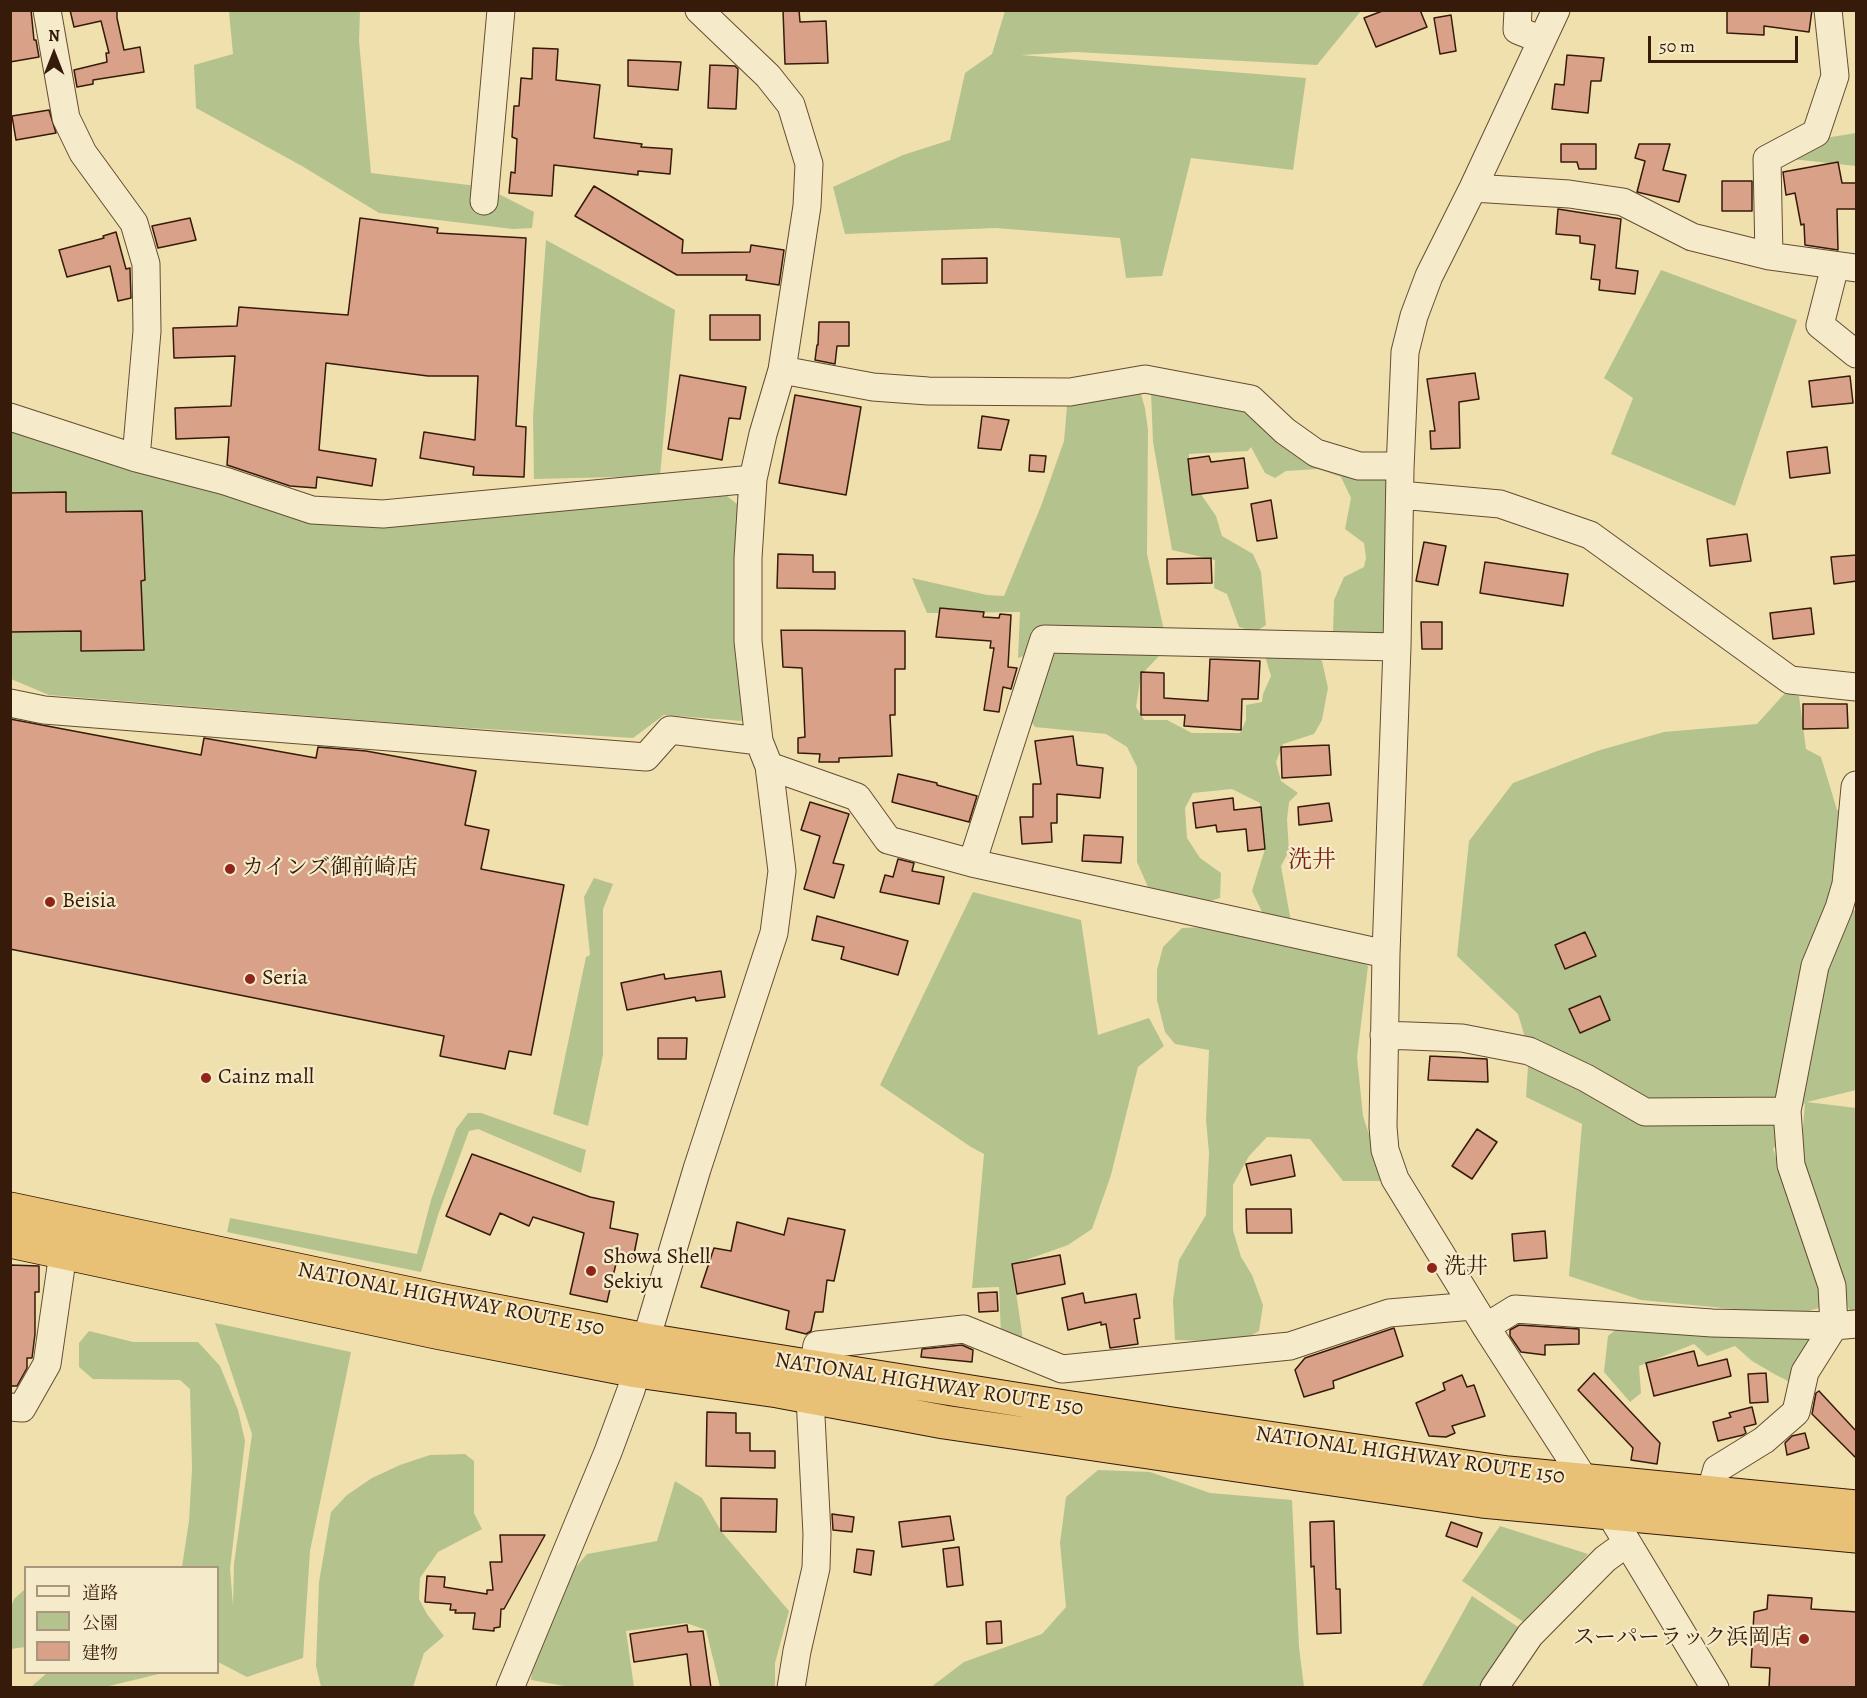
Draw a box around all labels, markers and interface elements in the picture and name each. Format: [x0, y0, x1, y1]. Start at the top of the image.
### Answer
north arrow [24, 24, 84, 84]
scale bar [1651, 24, 1801, 62]
text: N [48, 25, 60, 47]
text: 50 m [1659, 34, 1695, 58]
district label: 洗井 [1288, 847, 1336, 875]
place label: カインズ御前崎店 [242, 856, 418, 882]
marker: カインズ御前崎店 [223, 862, 237, 876]
place label: Beisia [62, 889, 116, 915]
marker: Beisia [43, 895, 57, 909]
place label: Seria [262, 966, 308, 992]
marker: Seria [243, 972, 257, 986]
place label: Cainz mall [218, 1065, 314, 1091]
marker: Cainz mall [199, 1071, 213, 1085]
place label: Showa Shell Sekiyu [603, 1245, 710, 1296]
place label: 洗井 [1444, 1255, 1488, 1281]
street label: NATIONAL HIGHWAY ROUTE 150 [295, 1257, 607, 1343]
marker: 洗井 [1425, 1261, 1439, 1275]
marker: Showa Shell Sekiyu [584, 1264, 598, 1278]
street label: NATIONAL HIGHWAY ROUTE 150 [773, 1348, 1085, 1422]
street label: NATIONAL HIGHWAY ROUTE 150 [1254, 1421, 1566, 1491]
legend [24, 1566, 219, 1674]
text: 道路 [82, 1581, 118, 1605]
text: 公園 [82, 1611, 118, 1635]
place label: スーパーラック浜岡店 [1573, 1626, 1792, 1652]
marker: スーパーラック浜岡店 [1797, 1632, 1811, 1646]
text: 建物 [82, 1641, 118, 1665]

